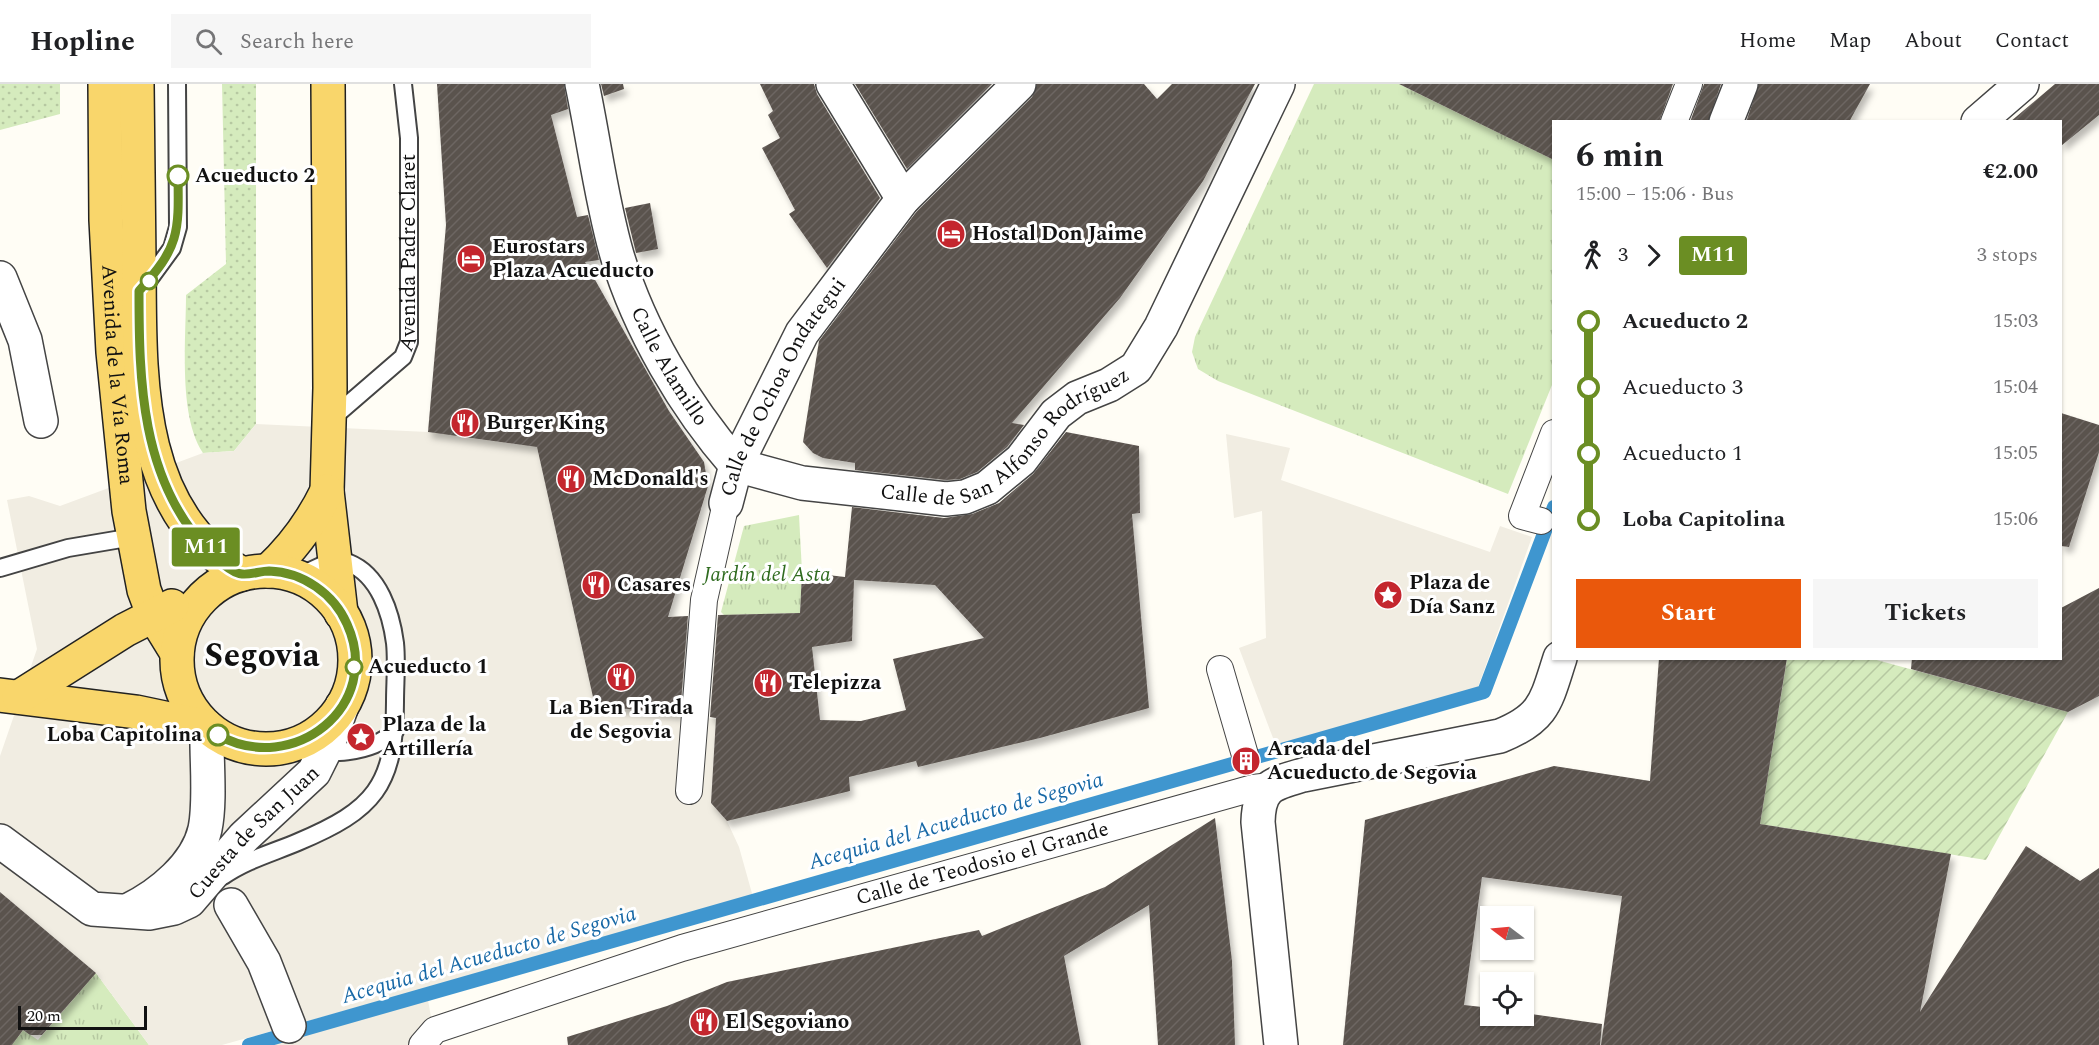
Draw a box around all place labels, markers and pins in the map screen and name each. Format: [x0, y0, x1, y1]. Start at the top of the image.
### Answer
place label: Acueducto 2 [195, 160, 315, 192]
marker: Acueducto 2 [167, 165, 189, 187]
hotel icon: Hostal Don Jaime [935, 218, 967, 250]
place label: Hostal Don Jaime [972, 218, 1144, 250]
place label: Eurostars Plaza Acueducto [492, 231, 654, 287]
hotel icon: Eurostars Plaza Acueducto [455, 243, 487, 275]
unlabelled marker [140, 272, 158, 290]
restaurant icon: Burger King [449, 407, 481, 439]
place label: Burger King [486, 407, 605, 439]
restaurant icon: McDonald's [555, 463, 587, 495]
place label: McDonald's [592, 463, 709, 495]
place label: Plaza de Día Sanz [1409, 567, 1495, 623]
restaurant icon: Casares [580, 569, 612, 601]
place label: Casares [617, 569, 691, 601]
place icon: Plaza de Día Sanz [1372, 579, 1404, 611]
place label: Acueducto 1 [368, 651, 488, 683]
marker: Acueducto 1 [345, 658, 363, 676]
restaurant icon: La Bien Tirada de Segovia [605, 661, 637, 693]
restaurant icon: Telepizza [752, 667, 784, 699]
place label: Telepizza [789, 667, 882, 699]
place label: La Bien Tirada de Segovia [549, 692, 694, 748]
place label: Plaza de la Artillería [382, 709, 486, 765]
place label: Loba Capitolina [46, 719, 202, 751]
place icon: Plaza de la Artillería [345, 721, 377, 753]
marker: Loba Capitolina [207, 724, 229, 746]
place label: Arcada del Acueducto de Segovia [1267, 733, 1477, 789]
building icon: Arcada del Acueducto de Segovia [1230, 745, 1262, 777]
restaurant icon: El Segoviano [688, 1006, 720, 1038]
place label: El Segoviano [725, 1006, 849, 1038]

